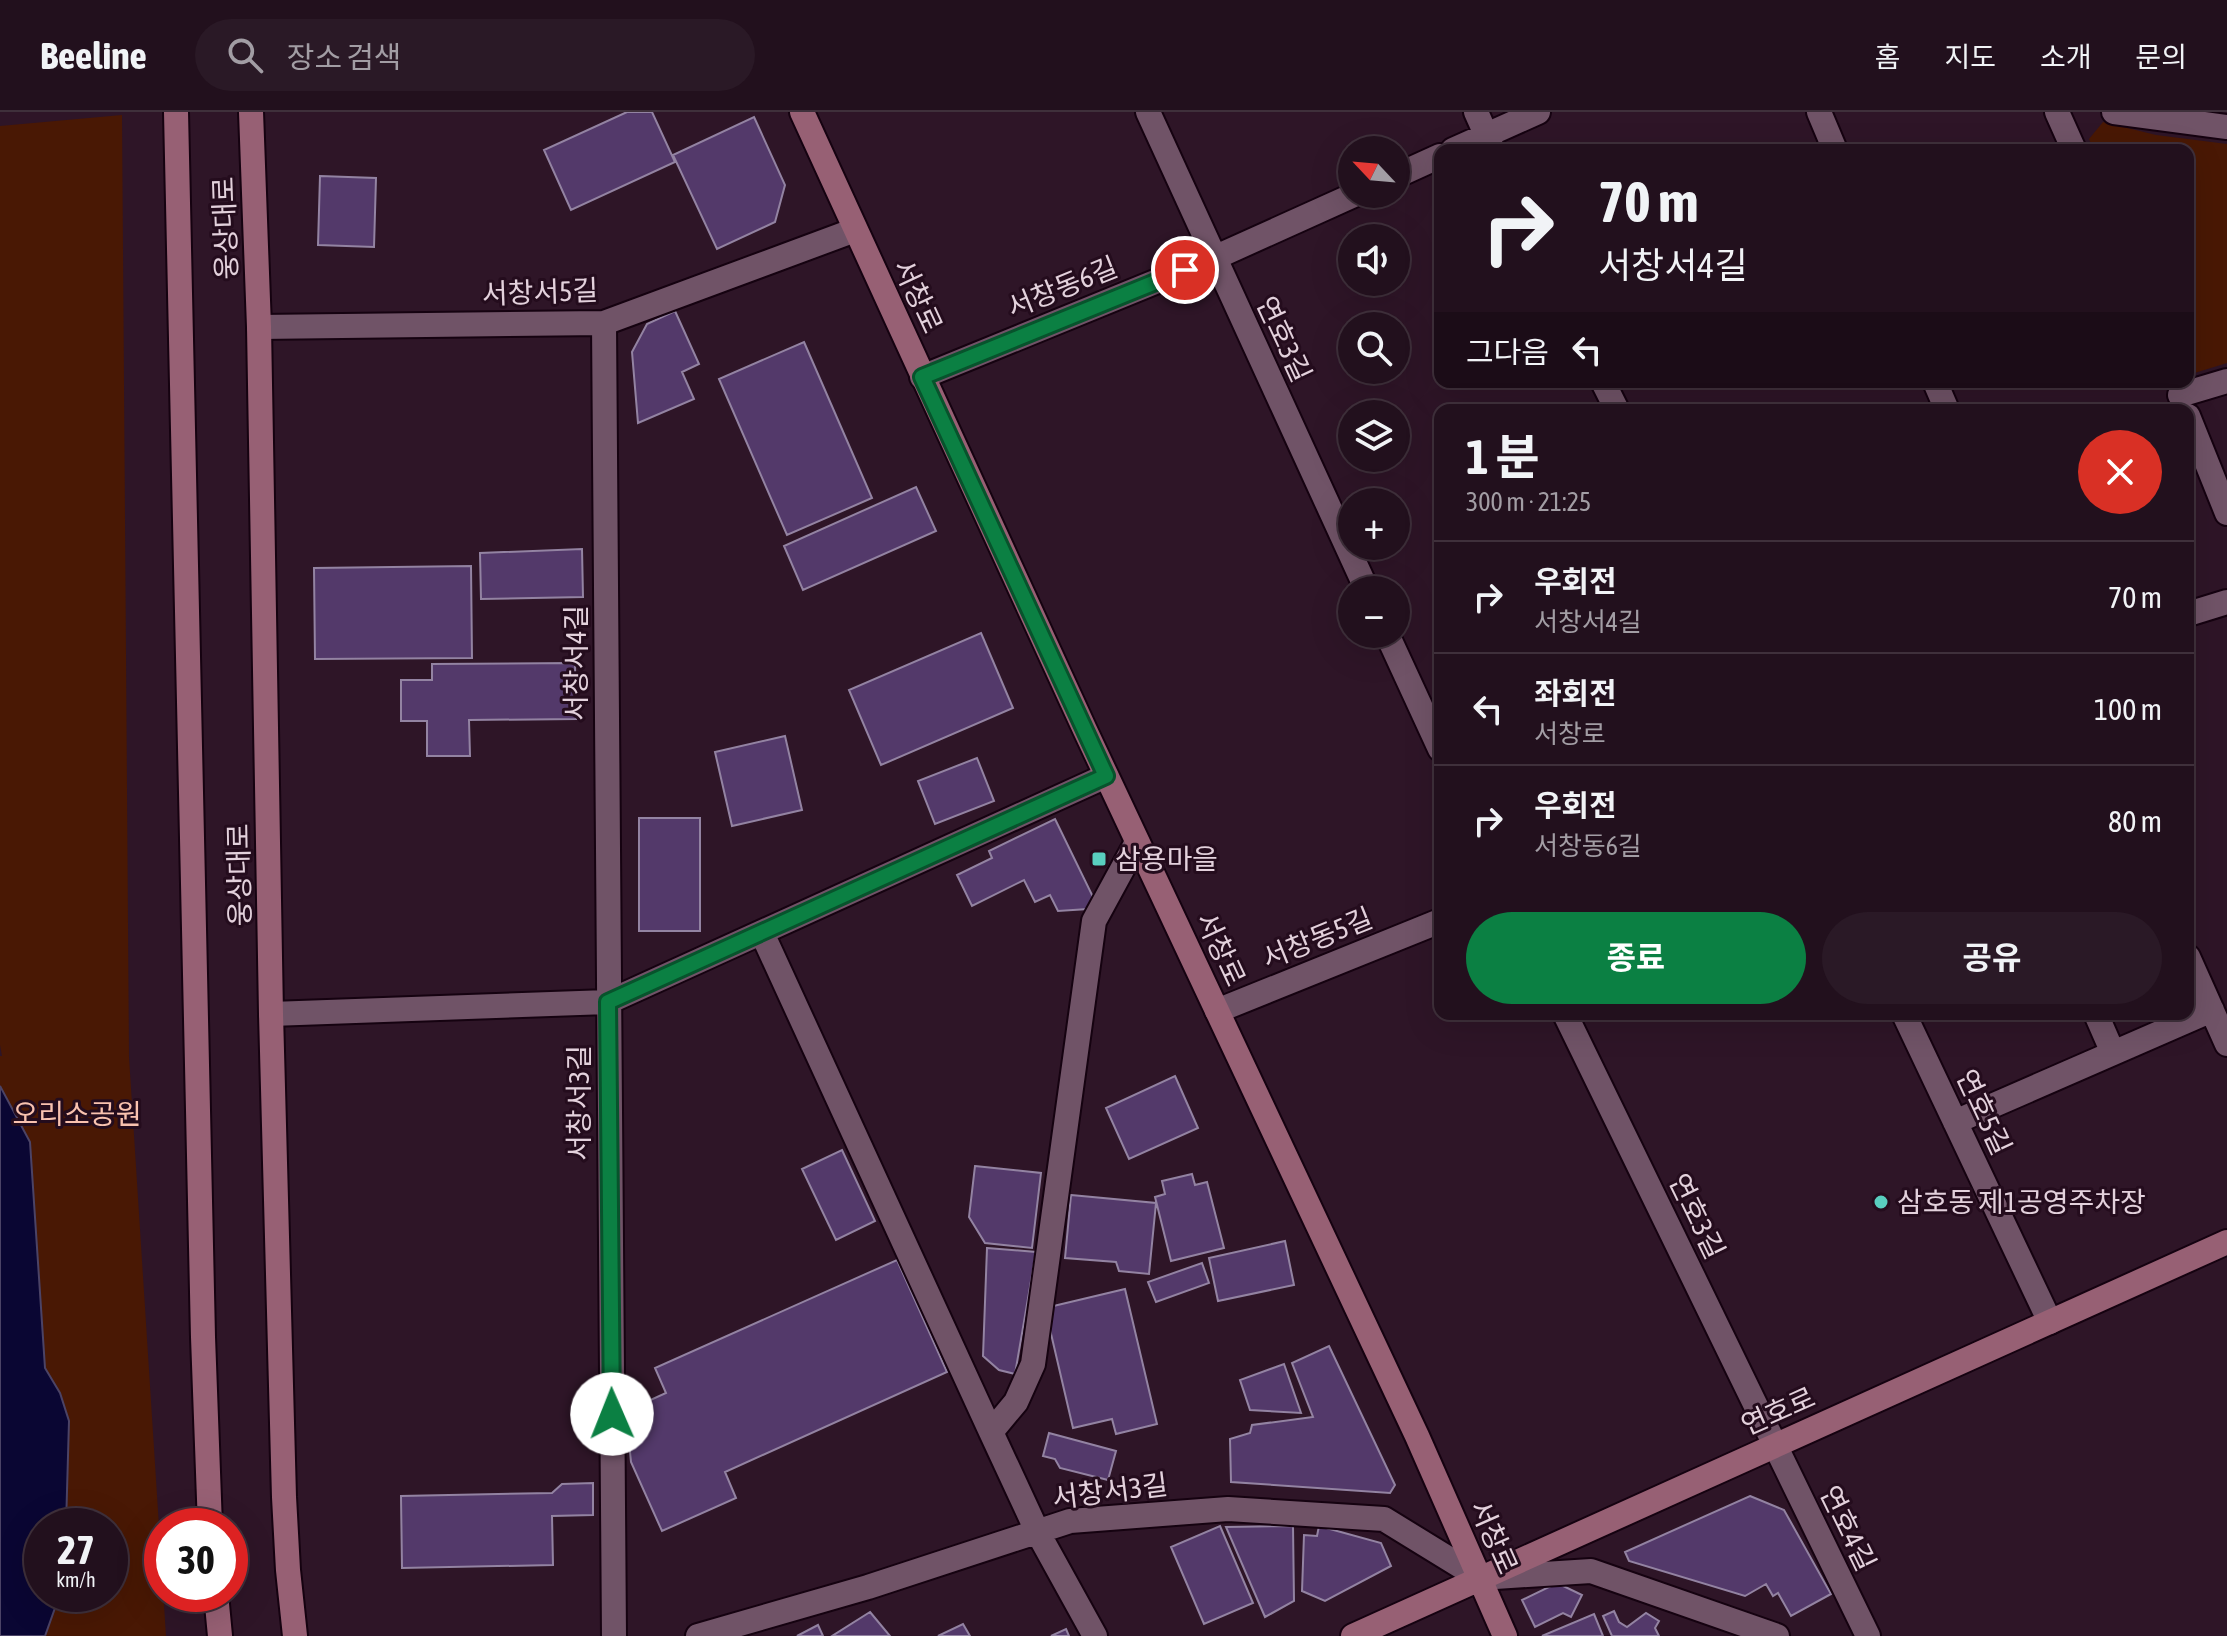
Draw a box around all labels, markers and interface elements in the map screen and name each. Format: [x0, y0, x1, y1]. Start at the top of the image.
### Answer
search box [195, 19, 755, 91]
icon: search [223, 33, 267, 77]
text: Beeline [40, 34, 147, 77]
text: 장소 검색 [287, 40, 401, 74]
text: 홈 [1875, 41, 1900, 73]
text: 지도 [1944, 41, 1996, 73]
text: 소개 [2040, 41, 2091, 73]
text: 문의 [2135, 41, 2187, 73]
north arrow [1338, 136, 1410, 208]
map controls [1338, 136, 1410, 648]
text: 70 m [1598, 170, 1699, 234]
street label: 웅상대로 [207, 176, 243, 280]
icon: right [1466, 176, 1570, 280]
button: sound [1338, 224, 1410, 296]
pin [1151, 236, 1219, 304]
text: 서창서4길 [1598, 244, 1747, 286]
icon: arrive [1163, 248, 1207, 292]
street label: 서창동6길 [1002, 250, 1122, 324]
street label: 서창로 [887, 254, 949, 338]
street label: 서창서5길 [481, 274, 599, 310]
street label: 연호3길 [1250, 291, 1318, 387]
button: search [1338, 312, 1410, 384]
icon: left [1565, 328, 1609, 372]
text: 그다음 [1466, 335, 1549, 369]
button: layers [1338, 400, 1410, 472]
text: 1 분 [1466, 429, 1539, 484]
button: close [2078, 430, 2162, 514]
text: 300 m · 21:25 [1466, 487, 1591, 517]
button: + [1338, 488, 1410, 560]
text: 우회전 [1534, 564, 1617, 598]
icon: right [1466, 575, 1510, 619]
button: − [1338, 576, 1410, 648]
text: 70 m [2108, 580, 2162, 614]
street label: 서창서4길 [560, 605, 592, 721]
text: 서창서4길 [1534, 607, 1642, 637]
text: 좌회전 [1534, 676, 1617, 710]
icon: left [1466, 687, 1510, 731]
text: 100 m [2094, 692, 2162, 726]
text: 서창로 [1534, 719, 1606, 749]
text: 우회전 [1534, 788, 1617, 822]
icon: right [1466, 799, 1510, 843]
text: 80 m [2108, 804, 2162, 838]
street label: 웅상대로 [222, 823, 256, 927]
text: 서창동6길 [1534, 831, 1642, 861]
place label: 삼용마을 [1115, 843, 1218, 875]
marker: 삼용마을 [1090, 850, 1108, 868]
street label: 서창동5길 [1257, 901, 1377, 975]
street label: 서창로 [1190, 907, 1252, 991]
button: 종료 [1466, 912, 1806, 1004]
button: 공유 [1822, 912, 2162, 1004]
street label: 서창서3길 [563, 1045, 595, 1161]
street label: 연호5길 [1950, 1064, 2018, 1160]
park label: 오리소공원 [13, 1098, 141, 1130]
street label: 연호3길 [1663, 1168, 1731, 1264]
place label: 삼호동 제1공영주차장 [1897, 1186, 2146, 1218]
marker: 삼호동 제1공영주차장 [1872, 1193, 1890, 1211]
position arrow [570, 1372, 654, 1456]
street label: 연호로 [1736, 1381, 1820, 1441]
street label: 서창서3길 [1050, 1468, 1170, 1514]
street label: 연호4길 [1814, 1480, 1882, 1576]
street label: 서창로 [1464, 1495, 1524, 1579]
speed limit sign: 30 [144, 1508, 248, 1612]
text: 27 [57, 1527, 95, 1572]
text: km/h [56, 1568, 96, 1591]

